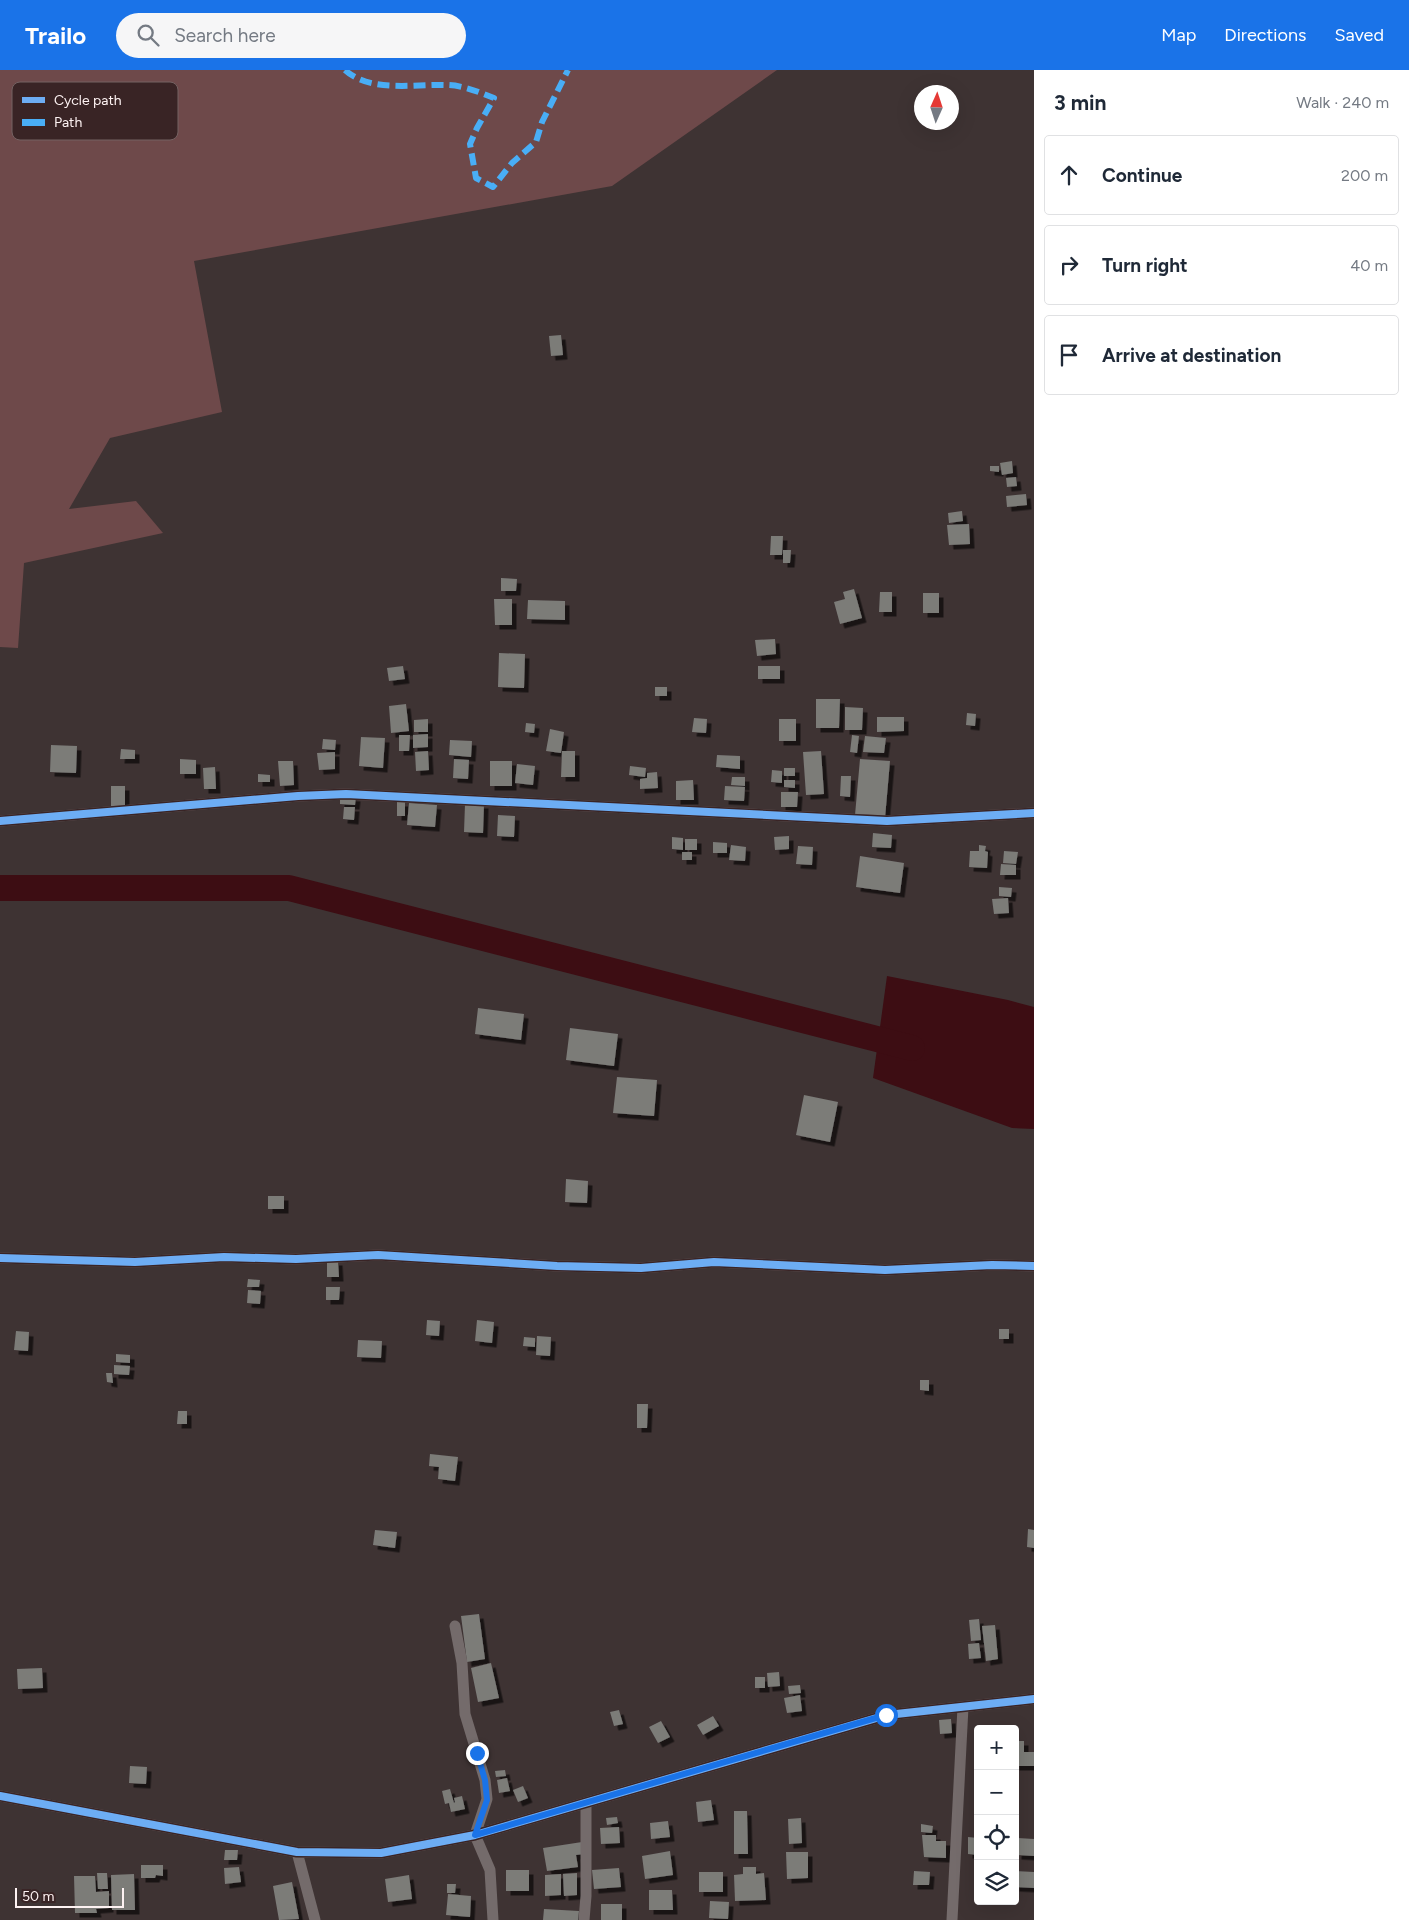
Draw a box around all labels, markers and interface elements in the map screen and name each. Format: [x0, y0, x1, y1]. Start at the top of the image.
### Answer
search box [116, 13, 466, 58]
text: Trailo [25, 21, 86, 50]
icon: search [134, 21, 162, 49]
text: Search here [174, 24, 276, 47]
text: Map [1161, 24, 1196, 46]
text: Directions [1224, 24, 1306, 46]
text: Saved [1334, 24, 1384, 46]
legend [12, 82, 178, 140]
north arrow [914, 85, 959, 130]
text: 3 min [1054, 90, 1106, 115]
text: Cycle path [54, 92, 122, 109]
text: Walk · 240 m [1296, 93, 1389, 112]
text: Path [54, 114, 82, 131]
icon: ahead [1055, 161, 1083, 189]
text: Continue [1102, 164, 1182, 187]
text: 200 m [1341, 166, 1388, 185]
icon: right [1055, 251, 1083, 279]
text: Turn right [1102, 254, 1188, 277]
text: 40 m [1350, 256, 1388, 275]
icon: arrive [1055, 341, 1083, 369]
text: Arrive at destination [1102, 344, 1281, 367]
route start [875, 1704, 898, 1727]
map controls [974, 1725, 1019, 1905]
button: + [974, 1725, 1019, 1770]
route end [466, 1742, 489, 1765]
button: − [974, 1770, 1019, 1815]
button: locate [974, 1815, 1019, 1860]
button: layers [974, 1860, 1019, 1905]
scale bar [15, 1885, 124, 1908]
text: 50 m [22, 1888, 54, 1905]

